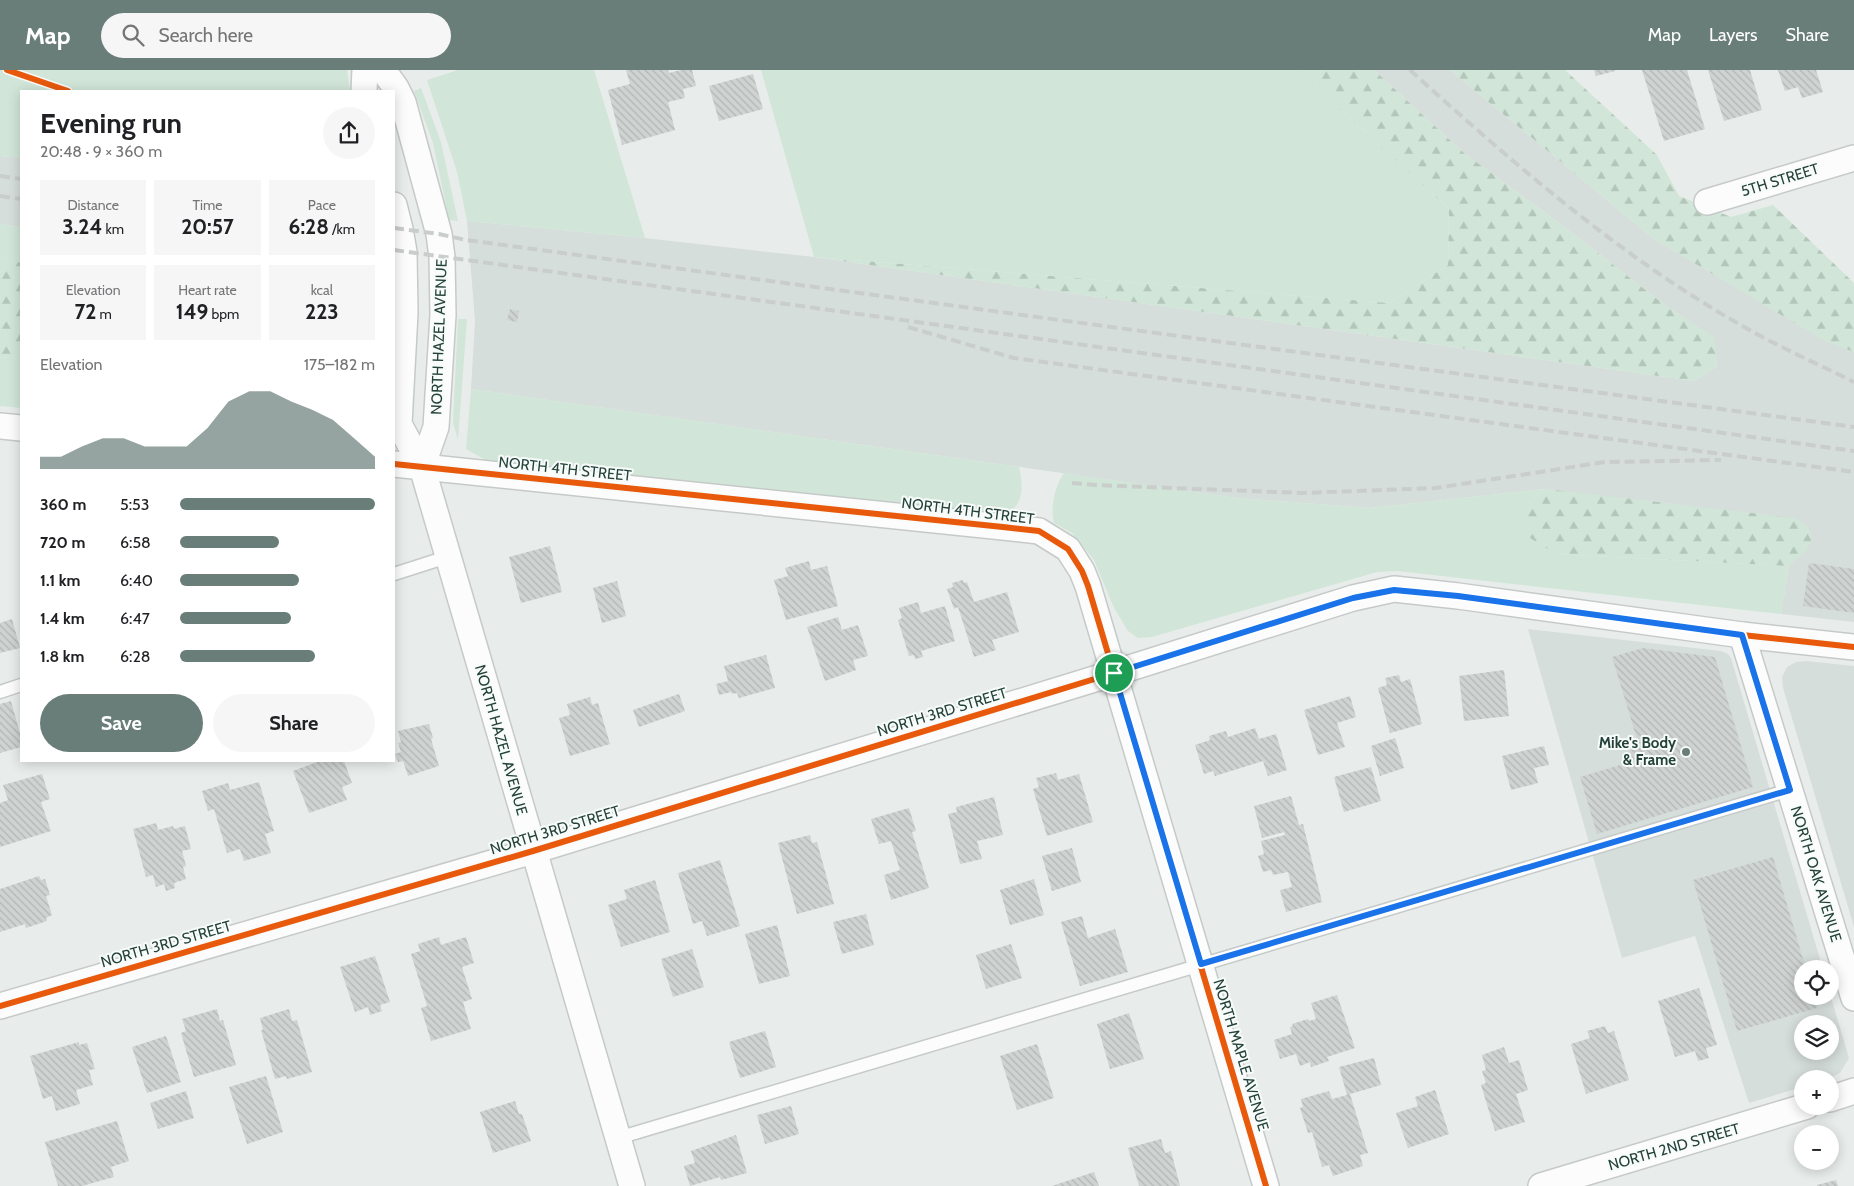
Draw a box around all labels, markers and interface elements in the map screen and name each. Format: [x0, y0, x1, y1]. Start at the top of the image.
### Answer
search box [101, 13, 451, 58]
text: Map [25, 21, 71, 50]
icon: search [119, 21, 147, 49]
text: Search here [159, 24, 253, 47]
text: Map [1648, 24, 1681, 46]
text: Layers [1709, 24, 1758, 46]
text: Share [1786, 24, 1829, 46]
text: Evening run [40, 106, 182, 140]
button: share [323, 107, 375, 159]
text: 20:48 · 9 × 360 m [40, 142, 162, 161]
street label: 5TH STREET [1739, 160, 1821, 200]
text: Distance [67, 196, 119, 214]
text: Time [193, 196, 222, 214]
text: Pace [308, 196, 336, 214]
text: 3.24 [62, 214, 102, 239]
text: 20:57 [181, 214, 234, 239]
text: 6:28 [289, 214, 329, 239]
text: km [102, 220, 124, 238]
text: /km [329, 220, 355, 238]
street label: NORTH HAZEL AVENUE [427, 259, 451, 415]
text: Elevation [66, 281, 121, 299]
text: Heart rate [178, 281, 237, 299]
text: kcal [311, 281, 333, 299]
text: 72 [75, 299, 96, 324]
text: 149 [176, 299, 208, 324]
text: 223 [305, 299, 339, 324]
text: m [96, 305, 112, 323]
text: bpm [208, 305, 239, 323]
text: Elevation [40, 355, 103, 374]
text: 175–182 m [304, 355, 375, 374]
street label: NORTH 4TH STREET [498, 453, 632, 485]
street label: NORTH 4TH STREET [901, 494, 1035, 528]
text: 360 m [40, 495, 86, 514]
text: 5:53 [120, 495, 149, 514]
text: 720 m [40, 533, 85, 552]
text: 6:58 [120, 533, 151, 552]
text: 1.1 km [40, 571, 80, 590]
text: 6:40 [120, 571, 153, 590]
text: 1.4 km [40, 609, 85, 628]
text: 6:47 [120, 609, 150, 628]
text: 1.8 km [40, 647, 84, 666]
text: 6:28 [120, 647, 151, 666]
pin [1093, 652, 1135, 694]
icon: arrive [1100, 659, 1128, 687]
street label: NORTH HAZEL AVENUE [471, 663, 531, 817]
street label: NORTH 3RD STREET [875, 684, 1009, 740]
button: Save [40, 694, 203, 752]
button: Share [213, 694, 375, 752]
place label: Mike's Body & Frame [1599, 734, 1677, 769]
marker: Mike's Body & Frame [1680, 746, 1692, 758]
street label: NORTH 3RD STREET [488, 802, 622, 858]
street label: NORTH OAK AVENUE [1787, 804, 1845, 944]
street label: NORTH 3RD STREET [99, 917, 233, 971]
map controls [1794, 960, 1839, 1170]
button: locate [1794, 960, 1839, 1005]
street label: NORTH MAPLE AVENUE [1209, 977, 1273, 1133]
button: layers [1794, 1015, 1839, 1060]
button: + [1794, 1070, 1839, 1115]
street label: NORTH 2ND STREET [1606, 1120, 1742, 1174]
button: − [1794, 1125, 1839, 1170]

